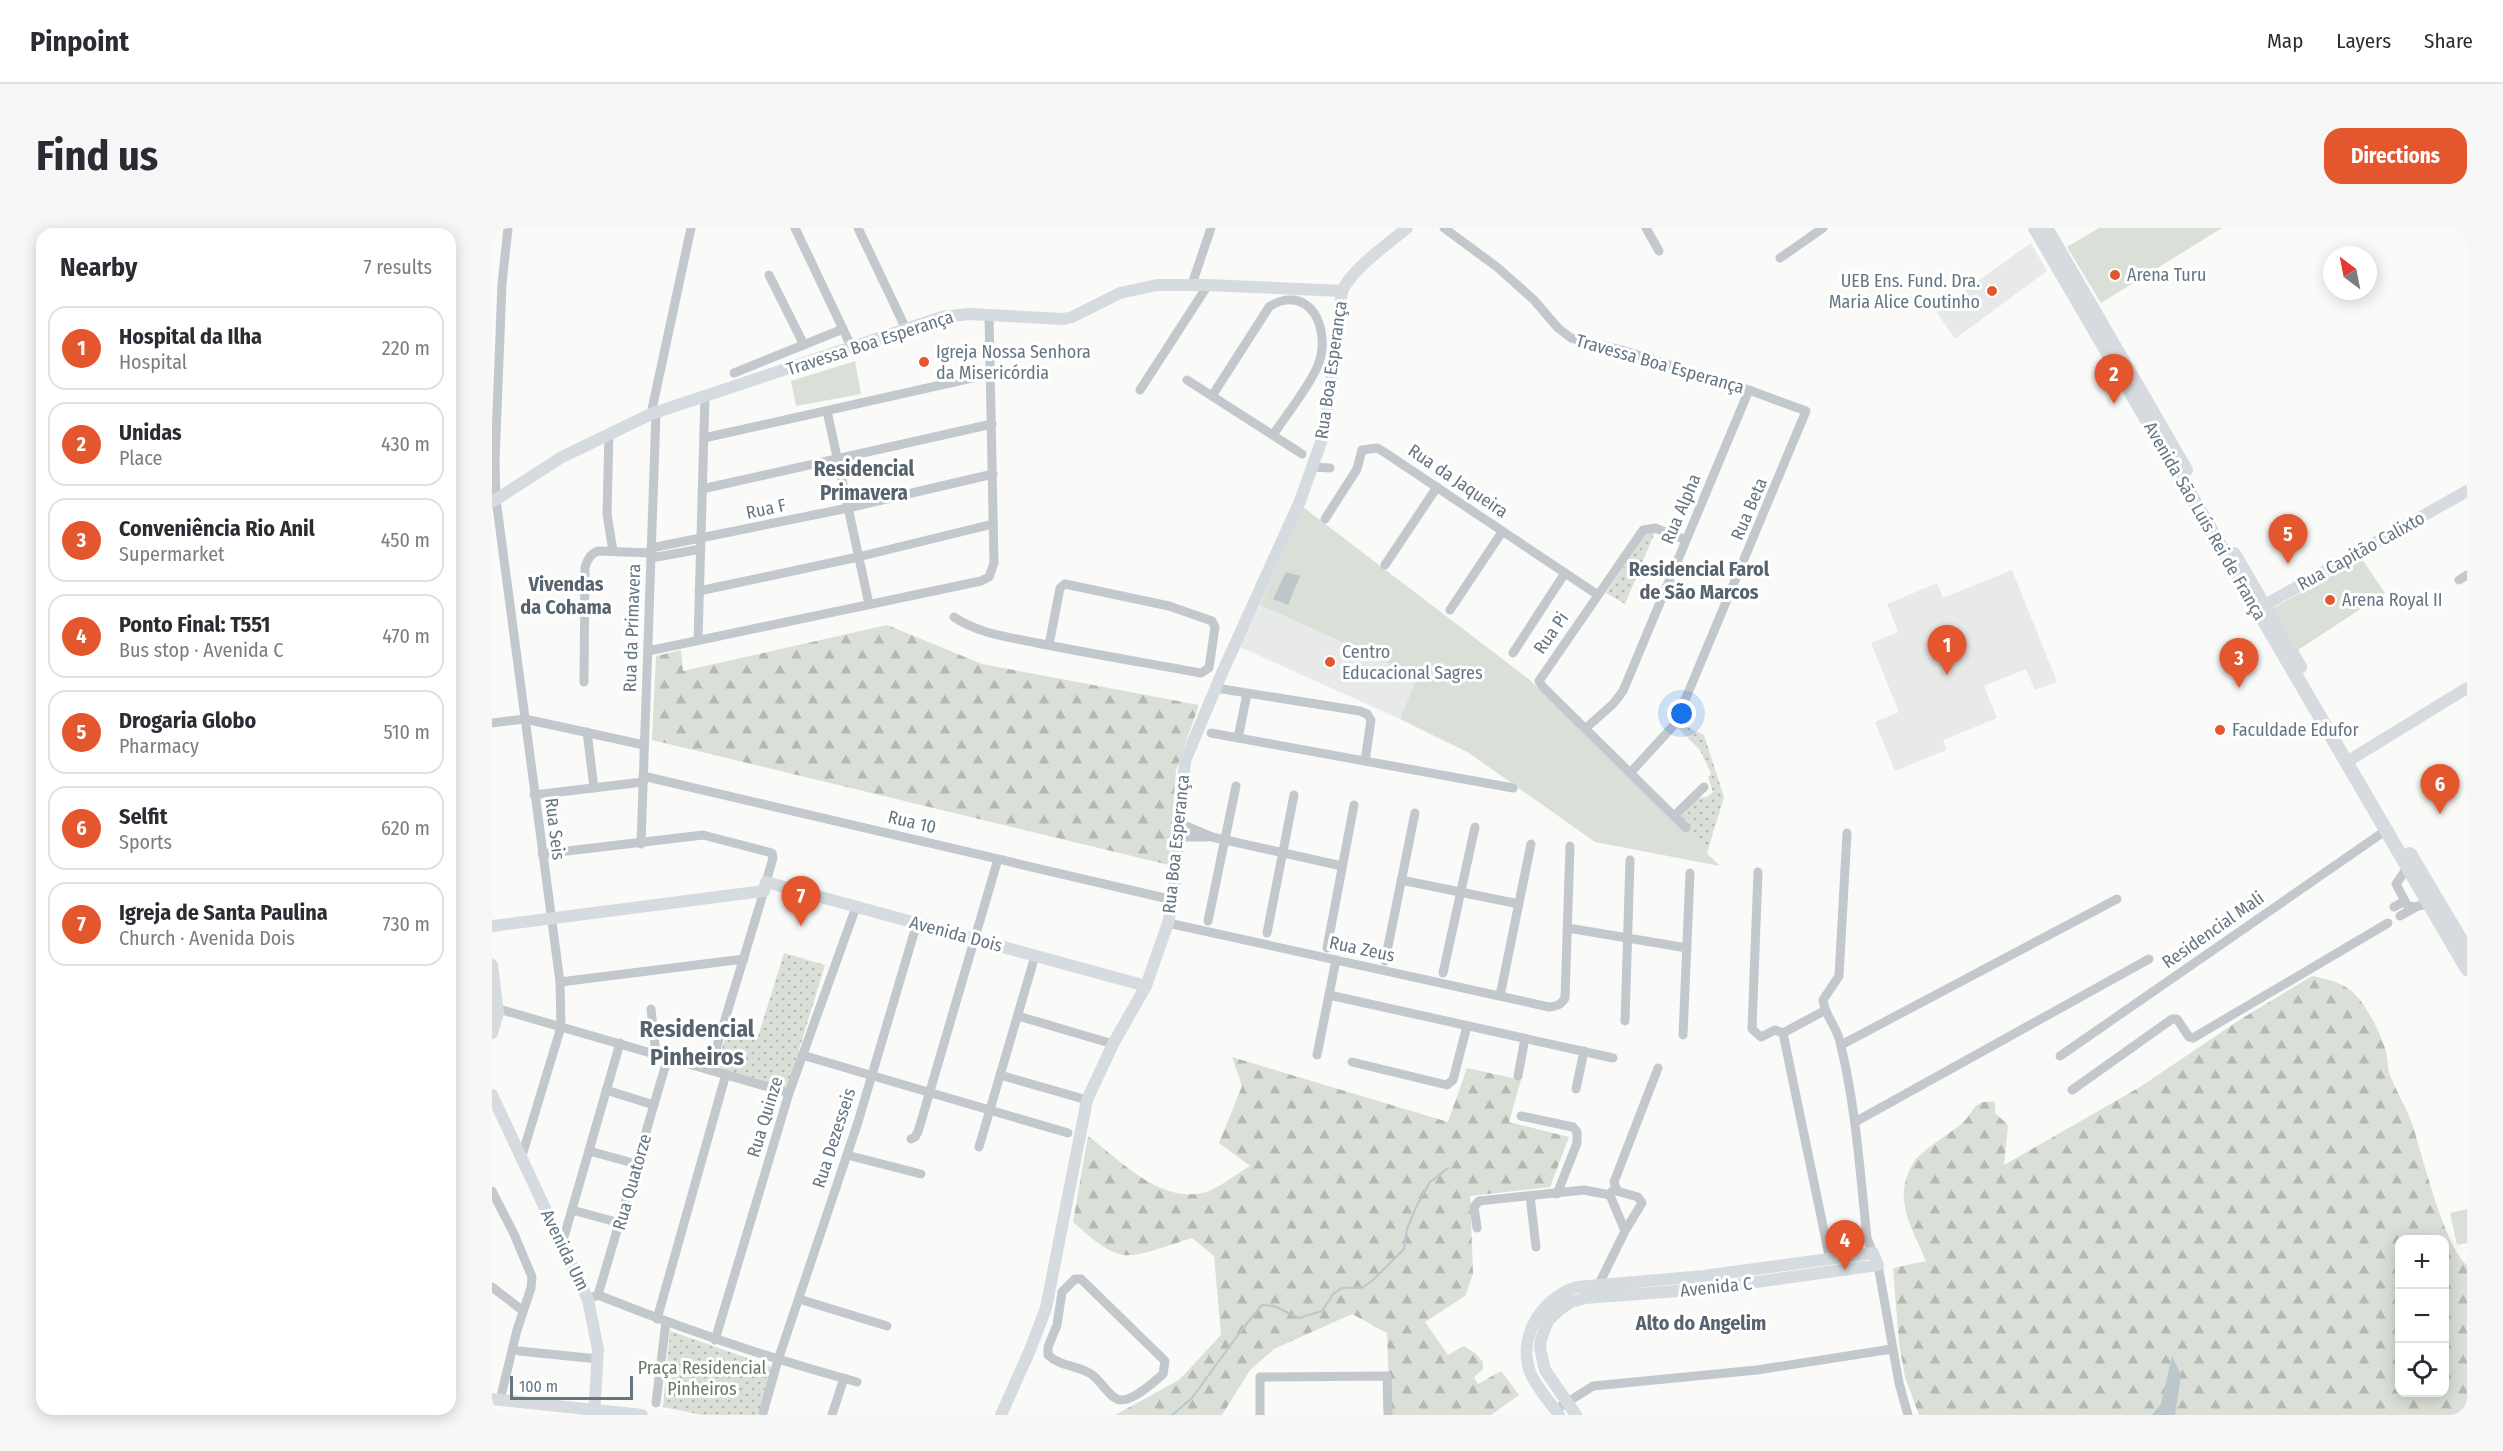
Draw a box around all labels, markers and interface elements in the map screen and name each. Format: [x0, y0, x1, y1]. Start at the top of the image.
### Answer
text: Pinpoint [30, 25, 129, 58]
text: Map [2267, 28, 2303, 54]
text: Layers [2336, 28, 2391, 54]
text: Share [2424, 28, 2473, 54]
button: Directions [2324, 128, 2467, 184]
text: Find us [36, 131, 158, 181]
north arrow [2323, 246, 2377, 300]
text: Nearby [60, 252, 137, 283]
text: 7 results [364, 255, 432, 279]
place label: Arena Turu [2127, 264, 2206, 286]
marker: Arena Turu [2108, 268, 2122, 282]
place label: UEB Ens. Fund. Dra. Maria Alice Coutinho [1829, 270, 1980, 313]
marker: UEB Ens. Fund. Dra. Maria Alice Coutinho [1985, 284, 1999, 298]
street label: Rua Boa Esperança [1310, 299, 1352, 441]
street label: Travessa Boa Esperança [784, 306, 956, 380]
text: Hospital da Ilha [119, 323, 262, 350]
street label: Travessa Boa Esperança [1573, 329, 1747, 399]
text: 1 [77, 336, 86, 360]
text: 220 m [382, 336, 430, 360]
place label: Igreja Nossa Senhora da Misericórdia [936, 341, 1091, 384]
text: Hospital [119, 350, 187, 374]
pin: 2 [2094, 354, 2134, 404]
marker: Igreja Nossa Senhora da Misericórdia [917, 355, 931, 369]
street label: Avenida São Luís Rei de França [2139, 418, 2271, 624]
text: Unidas [119, 419, 182, 446]
text: 2 [77, 432, 86, 456]
text: 430 m [381, 432, 430, 456]
street label: Rua da Jaqueira [1404, 440, 1512, 523]
text: Place [119, 446, 162, 470]
district label: Residencial Primavera [814, 456, 914, 506]
street label: Rua Alpha [1656, 470, 1706, 548]
street label: Rua Beta [1726, 474, 1772, 543]
street label: Rua F [744, 494, 788, 524]
street label: Rua Capitão Calixto [2293, 507, 2429, 595]
pin: 5 [2268, 514, 2308, 564]
text: Conveniência Rio Anil [119, 515, 315, 542]
text: 3 [77, 528, 86, 552]
text: 450 m [381, 528, 430, 552]
text: Supermarket [119, 542, 225, 566]
district label: Residencial Farol de São Marcos [1629, 557, 1770, 604]
street label: Rua da Primavera [619, 563, 645, 693]
district label: Vivendas da Cohama [520, 572, 612, 619]
place label: Arena Royal II [2342, 589, 2442, 611]
marker: Arena Royal II [2323, 593, 2337, 607]
street label: Rua Pi [1529, 608, 1573, 658]
text: Ponto Final: T551 [119, 611, 270, 638]
text: 4 [76, 624, 87, 648]
text: 470 m [382, 624, 430, 648]
pin: 1 [1928, 626, 1966, 675]
text: Bus stop · Avenida C [119, 638, 283, 662]
pin: 3 [2220, 638, 2258, 688]
place label: Centro Educacional Sagres [1342, 641, 1483, 684]
marker: Centro Educacional Sagres [1323, 655, 1337, 669]
your location [1667, 699, 1696, 728]
text: Drogaria Globo [119, 707, 256, 734]
place label: Faculdade Edufor [2232, 719, 2359, 741]
text: 5 [77, 720, 86, 744]
text: 510 m [384, 720, 430, 744]
marker: Faculdade Edufor [2213, 723, 2227, 737]
text: Pharmacy [119, 734, 199, 758]
pin: 6 [2420, 764, 2460, 814]
street label: Rua Boa Esperança [1158, 773, 1194, 914]
street label: Rua Seis [540, 797, 570, 862]
text: Selfit [119, 803, 167, 830]
street label: Rua 10 [886, 806, 938, 838]
text: 6 [76, 816, 87, 840]
text: 620 m [381, 816, 430, 840]
text: Sports [119, 830, 172, 854]
pin: 7 [782, 876, 820, 926]
street label: Residencial Mali [2158, 887, 2268, 973]
text: Igreja de Santa Paulina [119, 899, 328, 926]
street label: Avenida Dois [907, 911, 1005, 957]
text: 7 [77, 912, 86, 936]
text: 730 m [383, 912, 430, 936]
text: Church · Avenida Dois [119, 926, 295, 950]
street label: Rua Zeus [1327, 931, 1397, 967]
district label: Residencial Pinheiros [640, 1015, 755, 1071]
street label: Rua Quinze [742, 1074, 788, 1160]
street label: Rua Dezesseis [808, 1085, 861, 1191]
street label: Rua Quatorze [608, 1131, 656, 1233]
street label: Avenida Um [536, 1206, 594, 1294]
pin: 4 [1826, 1220, 1864, 1270]
map controls [2395, 1235, 2449, 1397]
button: + [2395, 1235, 2449, 1289]
street label: Avenida C [1679, 1272, 1753, 1302]
button: − [2395, 1289, 2449, 1343]
district label: Alto do Angelim [1635, 1311, 1766, 1335]
button: locate [2395, 1343, 2449, 1397]
park label: Praça Residencial Pinheiros [638, 1357, 766, 1400]
scale bar [510, 1373, 633, 1400]
text: 100 m [519, 1377, 558, 1396]

